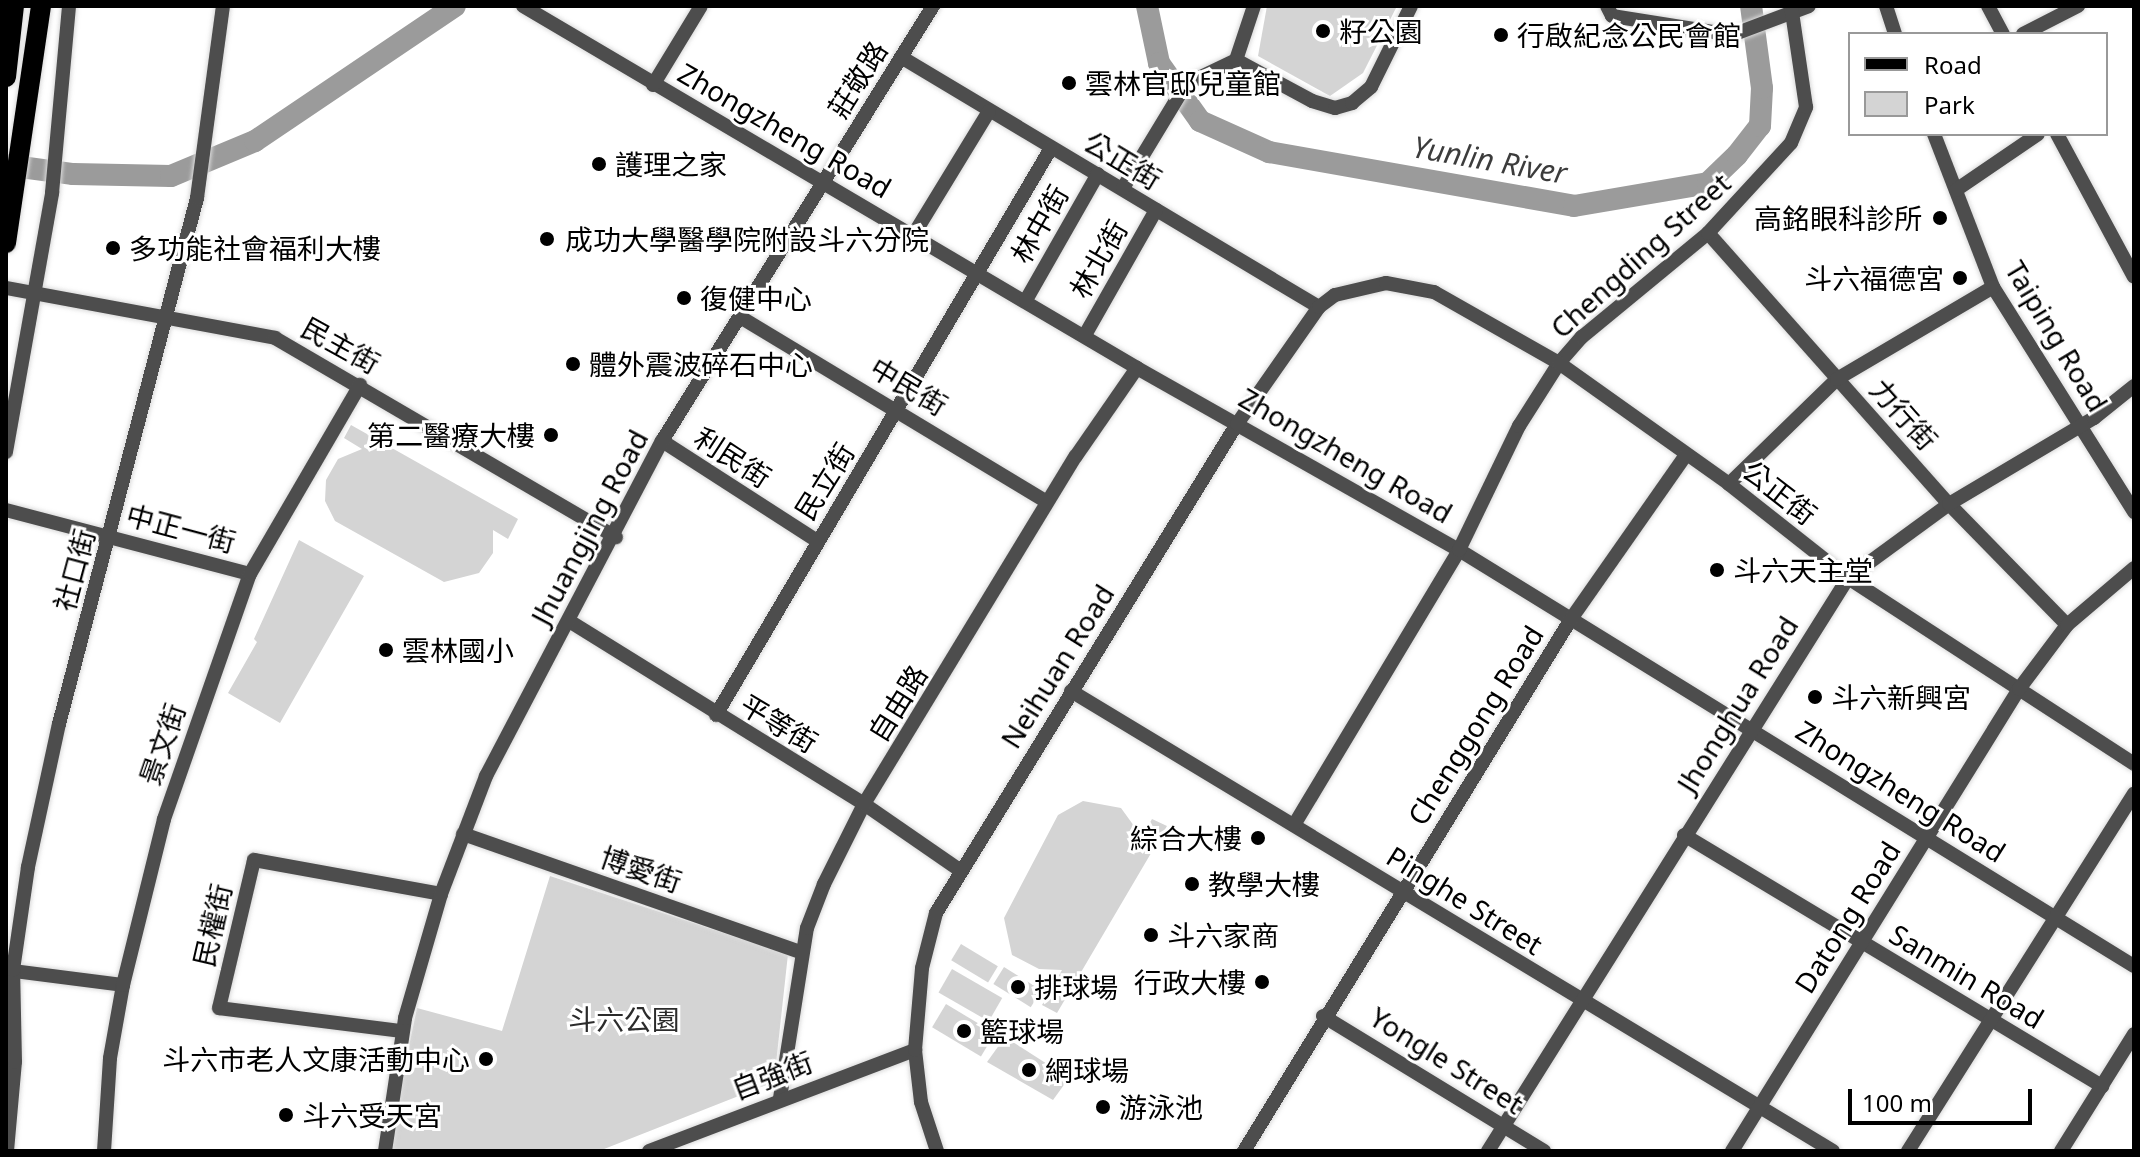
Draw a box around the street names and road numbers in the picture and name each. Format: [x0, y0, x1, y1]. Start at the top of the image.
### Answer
street label: 莊敬路 [820, 34, 894, 124]
street label: Zhongzheng Road [673, 55, 897, 205]
street label: 公正街 [1078, 124, 1168, 196]
street label: Chengding Street [1543, 166, 1737, 344]
street label: 林中街 [1003, 179, 1075, 269]
street label: 林北街 [1062, 214, 1134, 304]
street label: Taiping Road [1999, 255, 2115, 417]
street label: 民主街 [296, 310, 386, 380]
street label: 中民街 [864, 350, 954, 422]
street label: 力行街 [1863, 372, 1945, 456]
street label: Zhongzheng Road [1234, 380, 1458, 530]
street label: 利民街 [689, 420, 777, 494]
street label: Jhuangjing Road [523, 424, 655, 630]
street label: 民立街 [787, 436, 861, 526]
street label: 公正街 [1737, 453, 1823, 531]
street label: 中正一街 [123, 497, 239, 559]
street label: 社口街 [47, 525, 101, 615]
street label: Neihuan Road [993, 578, 1121, 754]
street label: Jhonghua Road [1669, 610, 1805, 798]
street label: Chenggong Road [1400, 619, 1550, 831]
street label: 自由路 [860, 658, 934, 748]
street label: 平等街 [734, 687, 824, 759]
street label: 景文街 [132, 699, 192, 789]
street label: Zhongzheng Road [1790, 713, 2012, 869]
street label: Datong Road [1787, 835, 1907, 999]
street label: 博愛街 [596, 839, 686, 899]
street label: Pinghe Street [1381, 839, 1549, 961]
street label: 民權街 [186, 880, 238, 970]
street label: Sanmin Road [1884, 917, 2050, 1035]
street label: Yongle Street [1364, 1000, 1530, 1120]
street label: 自強街 [727, 1044, 817, 1106]

